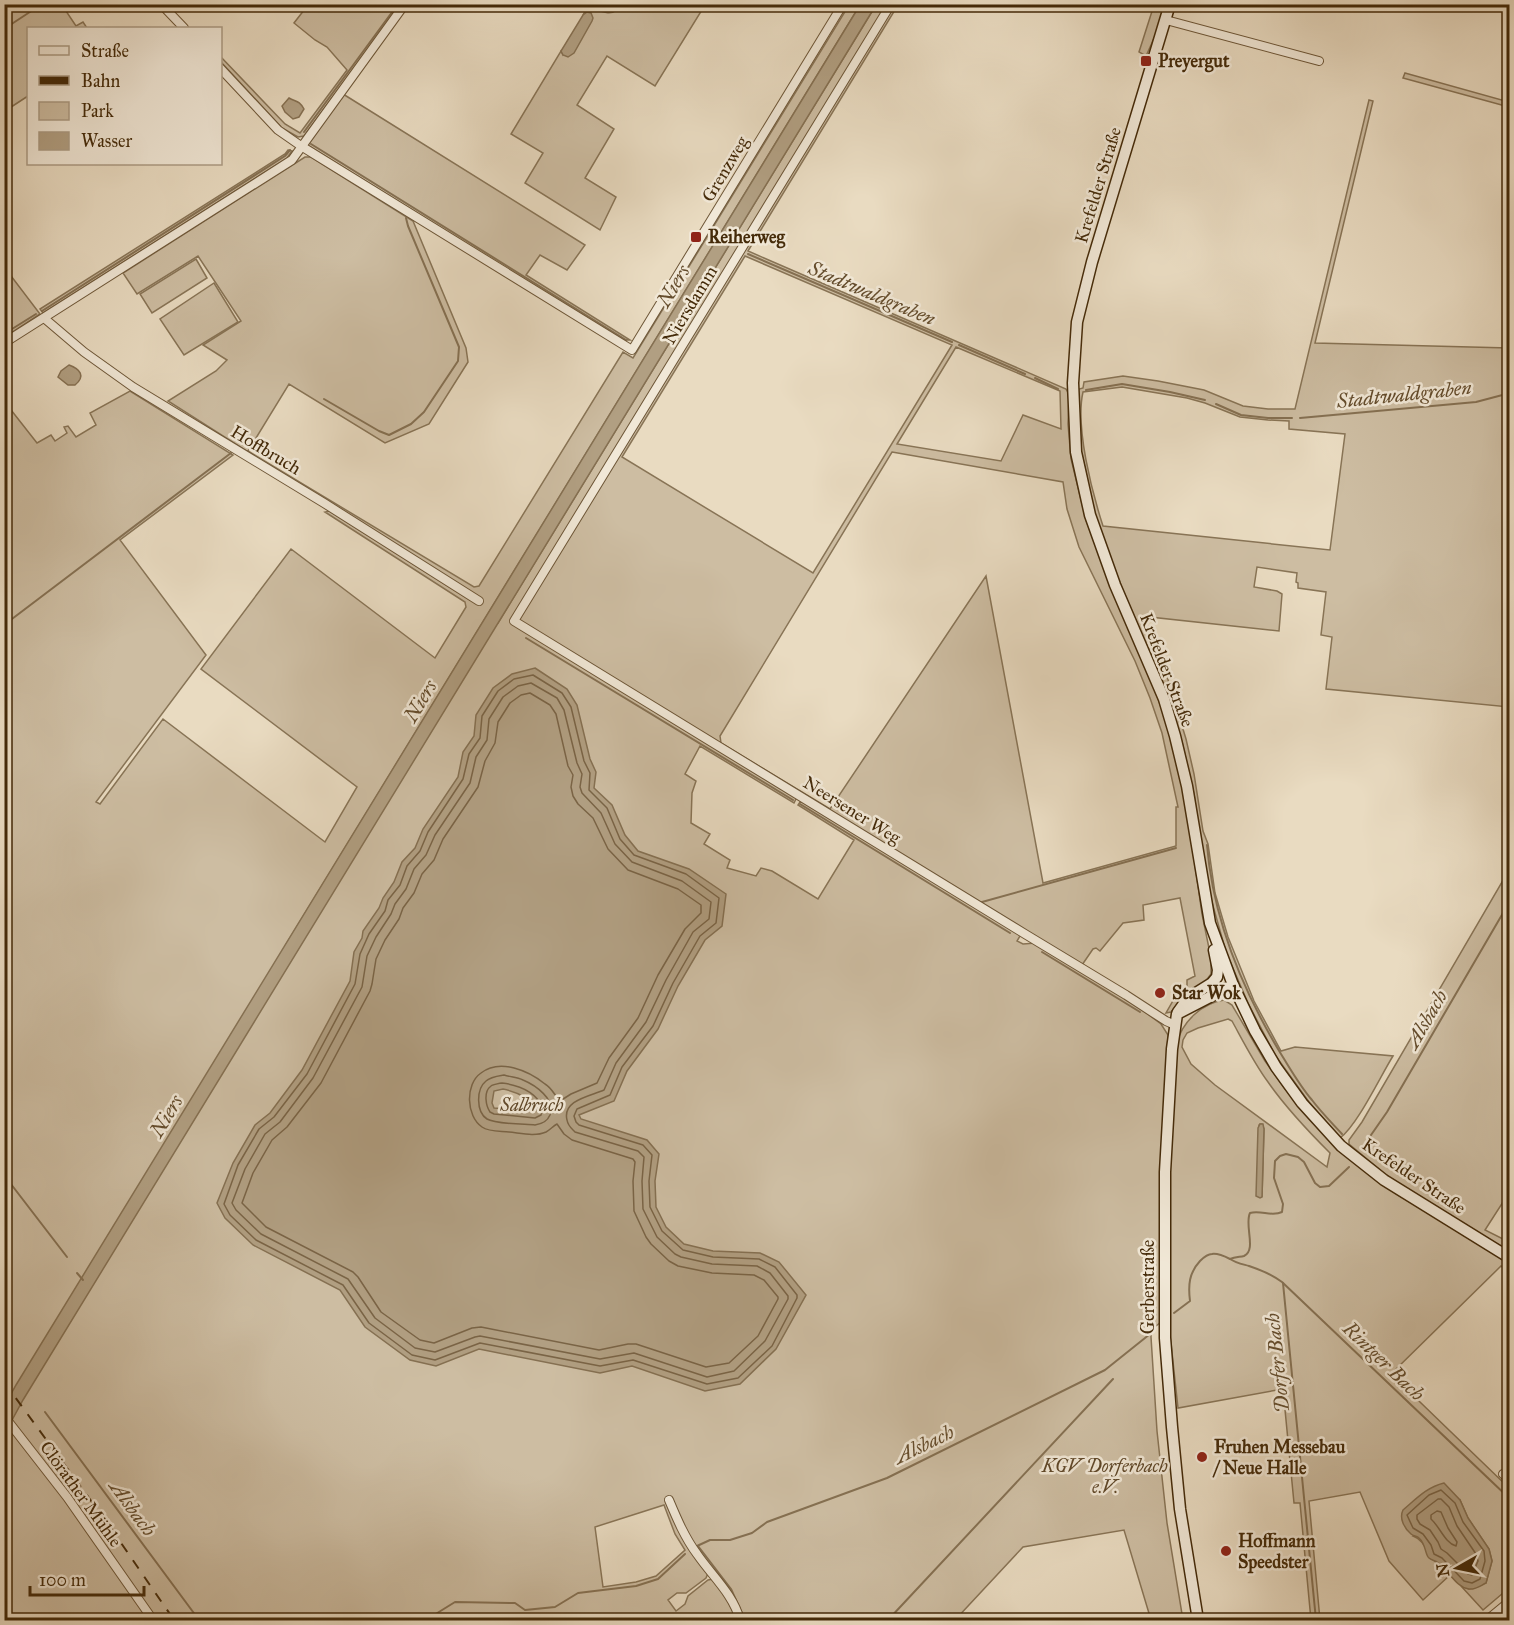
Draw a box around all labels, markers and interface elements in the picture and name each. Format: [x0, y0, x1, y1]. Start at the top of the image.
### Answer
legend [27, 27, 222, 165]
text: Straße [81, 40, 129, 62]
place label: Preyergut [1158, 50, 1230, 73]
marker: Preyergut [1139, 54, 1153, 68]
text: Bahn [81, 70, 121, 92]
text: Park [81, 100, 114, 122]
street label: Krefelder Straße [1070, 124, 1126, 246]
text: Wasser [81, 130, 132, 152]
street label: Grenzweg [697, 132, 754, 206]
place label: Reiherweg [708, 226, 785, 249]
marker: Reiherweg [689, 230, 703, 244]
water label: Stadtwaldgraben [804, 255, 939, 331]
water label: Niers [651, 260, 695, 312]
street label: Niersdamm [658, 262, 722, 348]
water label: Stadtwaldgraben [1334, 375, 1473, 413]
street label: Hoffbruch [227, 420, 305, 480]
street label: Krefelder Straße [1135, 610, 1199, 730]
water label: Niers [398, 675, 442, 727]
street label: Neersener Weg [799, 771, 905, 850]
place label: Star Wok [1172, 982, 1241, 1004]
water label: Alsbach [1399, 985, 1452, 1054]
marker: Star Wok [1153, 986, 1167, 1000]
water label: Niers [144, 1090, 188, 1142]
park label: Salbruch [499, 1094, 564, 1116]
street label: Krefelder Straße [1358, 1133, 1470, 1219]
street label: Gerberstraße [1137, 1240, 1159, 1334]
water label: Dorfer Bach [1260, 1312, 1294, 1414]
water label: Rintger Bach [1338, 1316, 1430, 1406]
water label: Alsbach [888, 1419, 958, 1470]
place label: Fruhen Messebau / Neue Halle [1212, 1436, 1346, 1479]
street label: Clörather Mühle [35, 1437, 127, 1551]
marker: Fruhen Messebau / Neue Halle [1195, 1450, 1209, 1464]
park label: KGV Dorferbach e.V. [1041, 1455, 1168, 1498]
water label: Alsbach [103, 1474, 161, 1541]
place label: Hoffmann Speedster [1238, 1530, 1316, 1574]
north arrow [1427, 1538, 1487, 1598]
marker: Hoffmann Speedster [1219, 1544, 1233, 1558]
scale bar [30, 1559, 144, 1597]
text: N [1432, 1562, 1453, 1578]
text: 100 m [39, 1569, 86, 1591]

